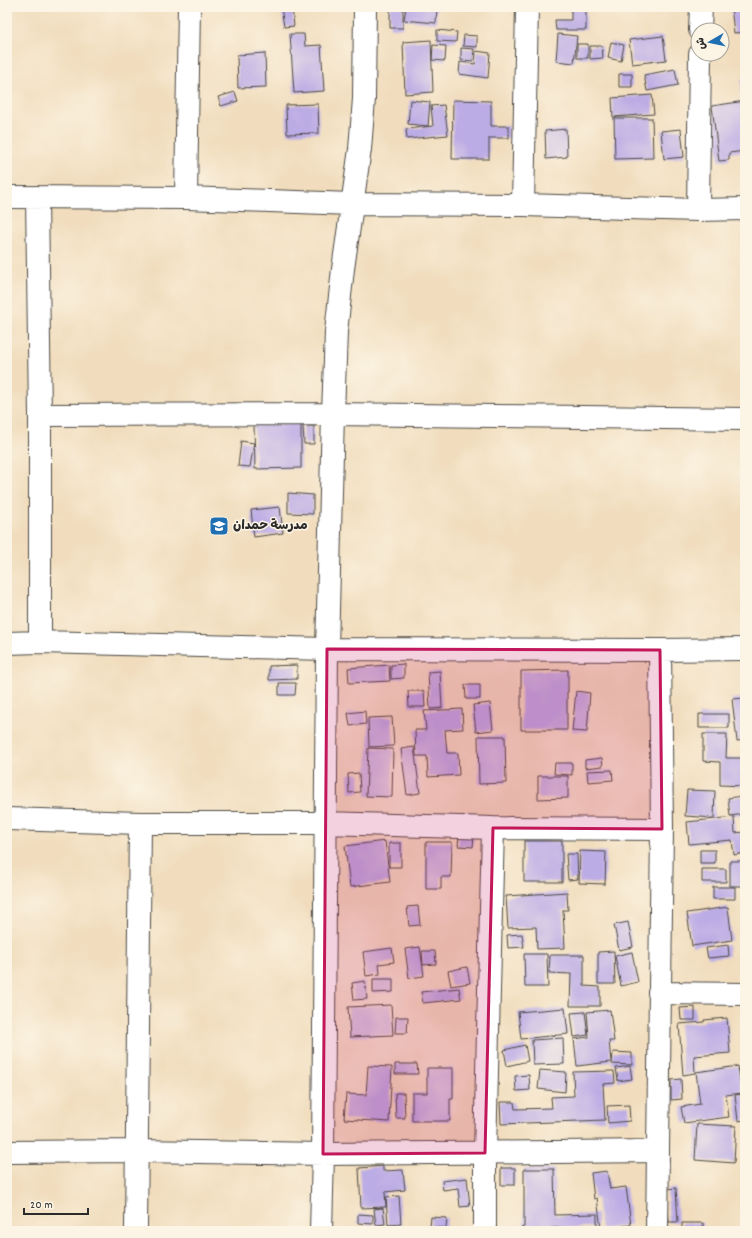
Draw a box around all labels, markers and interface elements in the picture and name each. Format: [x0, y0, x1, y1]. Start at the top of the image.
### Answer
north arrow [690, 22, 730, 62]
text: ش [693, 36, 711, 50]
school or university icon: مدرسة حمدان [208, 515, 230, 537]
place label: مدرسة حمدان [233, 517, 308, 536]
scale bar [24, 1190, 88, 1216]
text: 20 m [30, 1197, 53, 1214]

